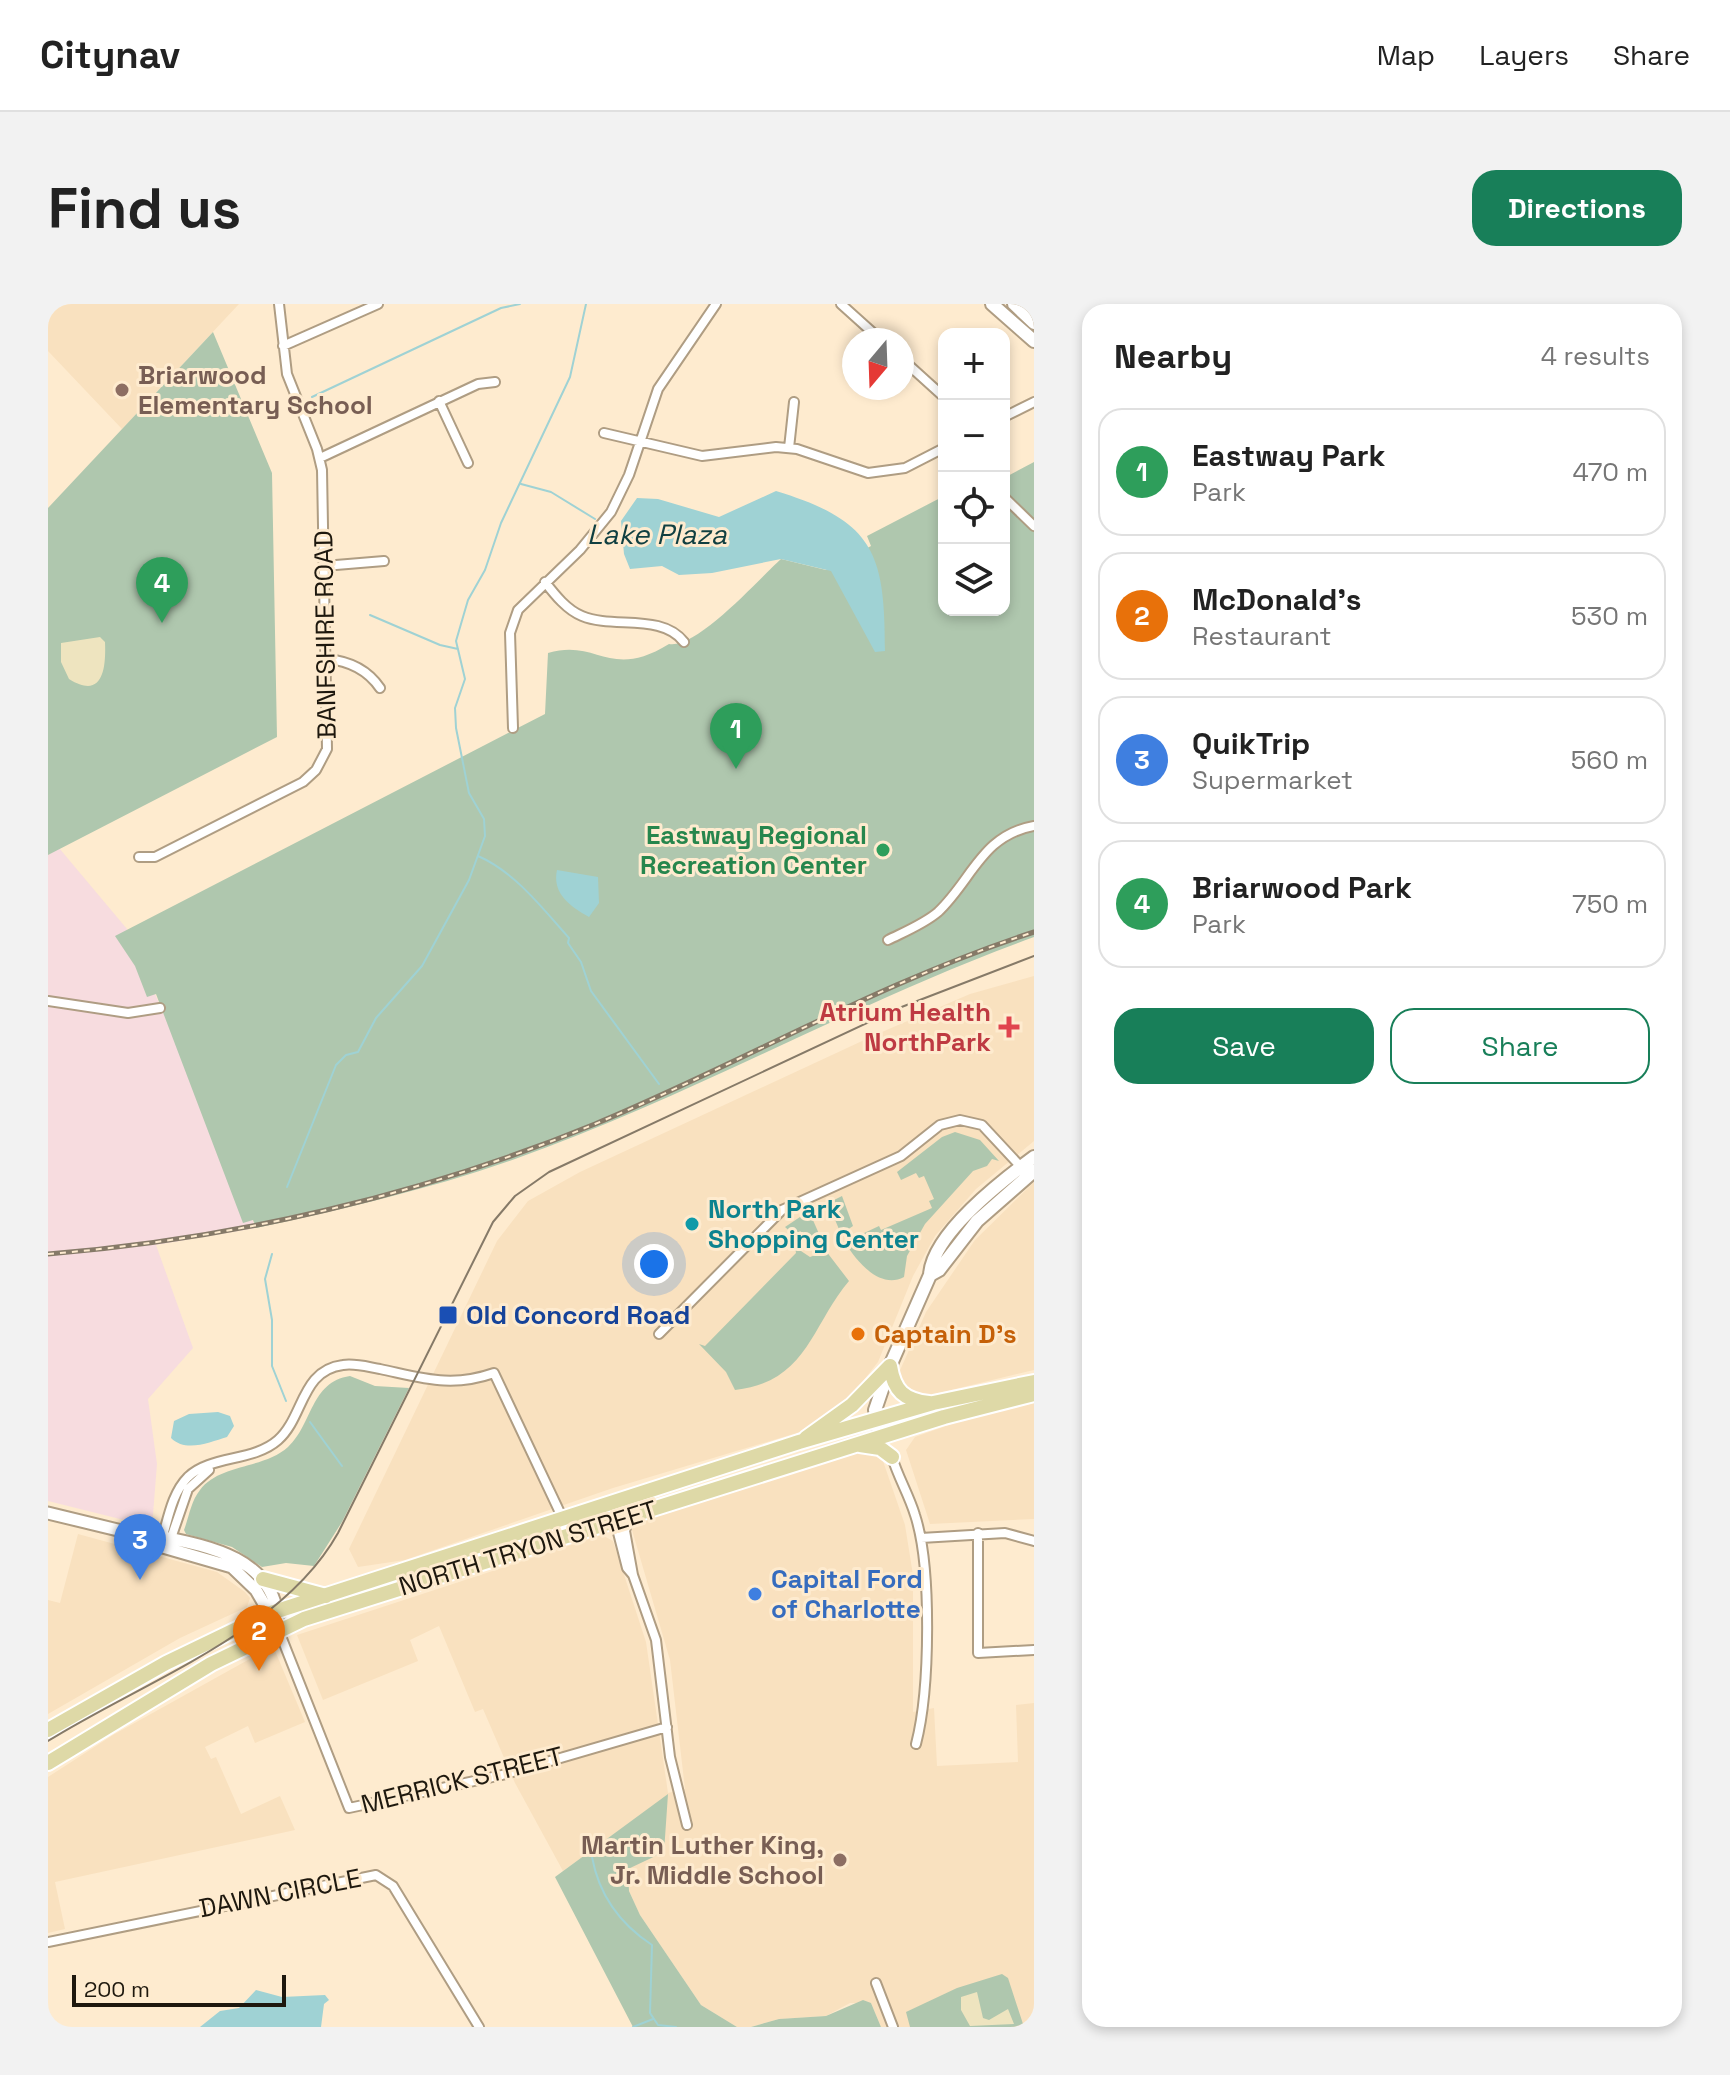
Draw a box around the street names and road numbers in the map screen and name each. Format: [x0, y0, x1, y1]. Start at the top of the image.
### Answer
street label: BANFSHIRE ROAD [306, 530, 344, 740]
street label: NORTH TRYON STREET [395, 1493, 661, 1603]
street label: MERRICK STREET [357, 1738, 567, 1822]
street label: DAWN CIRCLE [196, 1861, 364, 1925]

